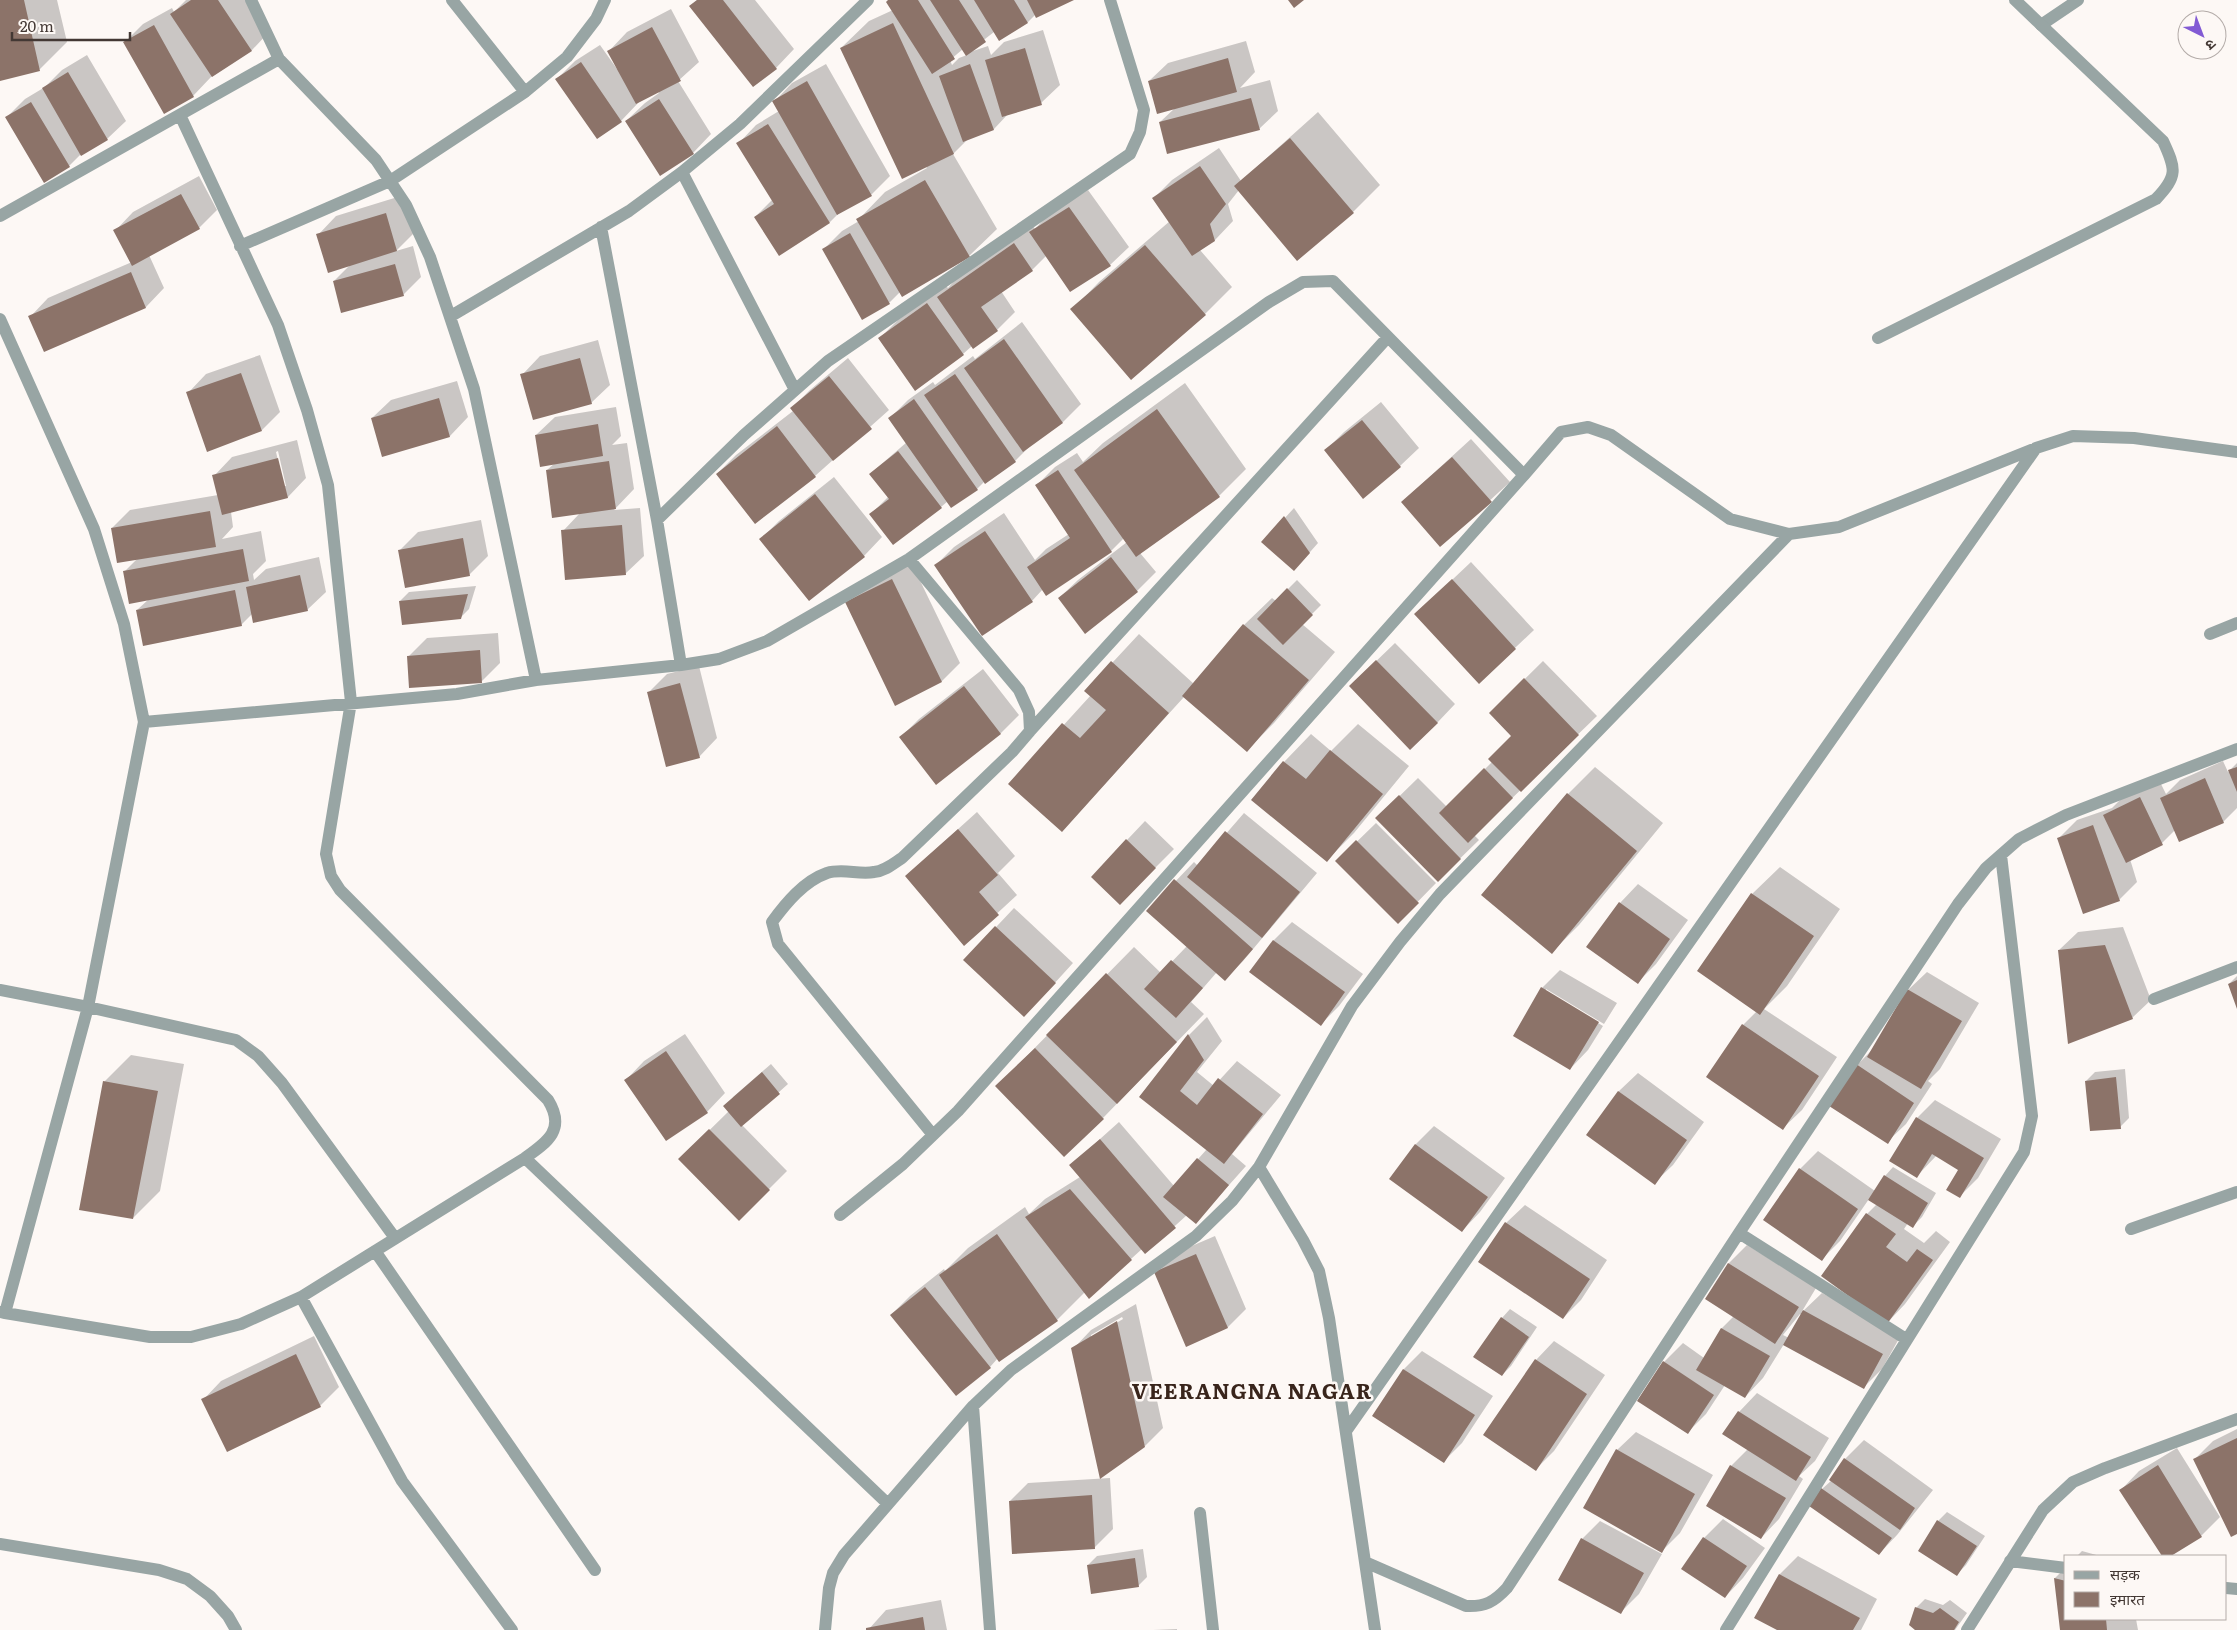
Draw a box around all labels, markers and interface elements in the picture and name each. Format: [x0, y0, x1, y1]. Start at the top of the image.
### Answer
scale bar [12, 10, 130, 42]
north arrow [2177, 10, 2227, 60]
text: 20 m [20, 14, 54, 37]
text: उ [2201, 35, 2221, 56]
district label: VEERANGNA NAGAR [1132, 1374, 1372, 1405]
legend [2064, 1555, 2227, 1620]
text: सड़क [2110, 1562, 2140, 1585]
text: इमारत [2110, 1587, 2145, 1610]

